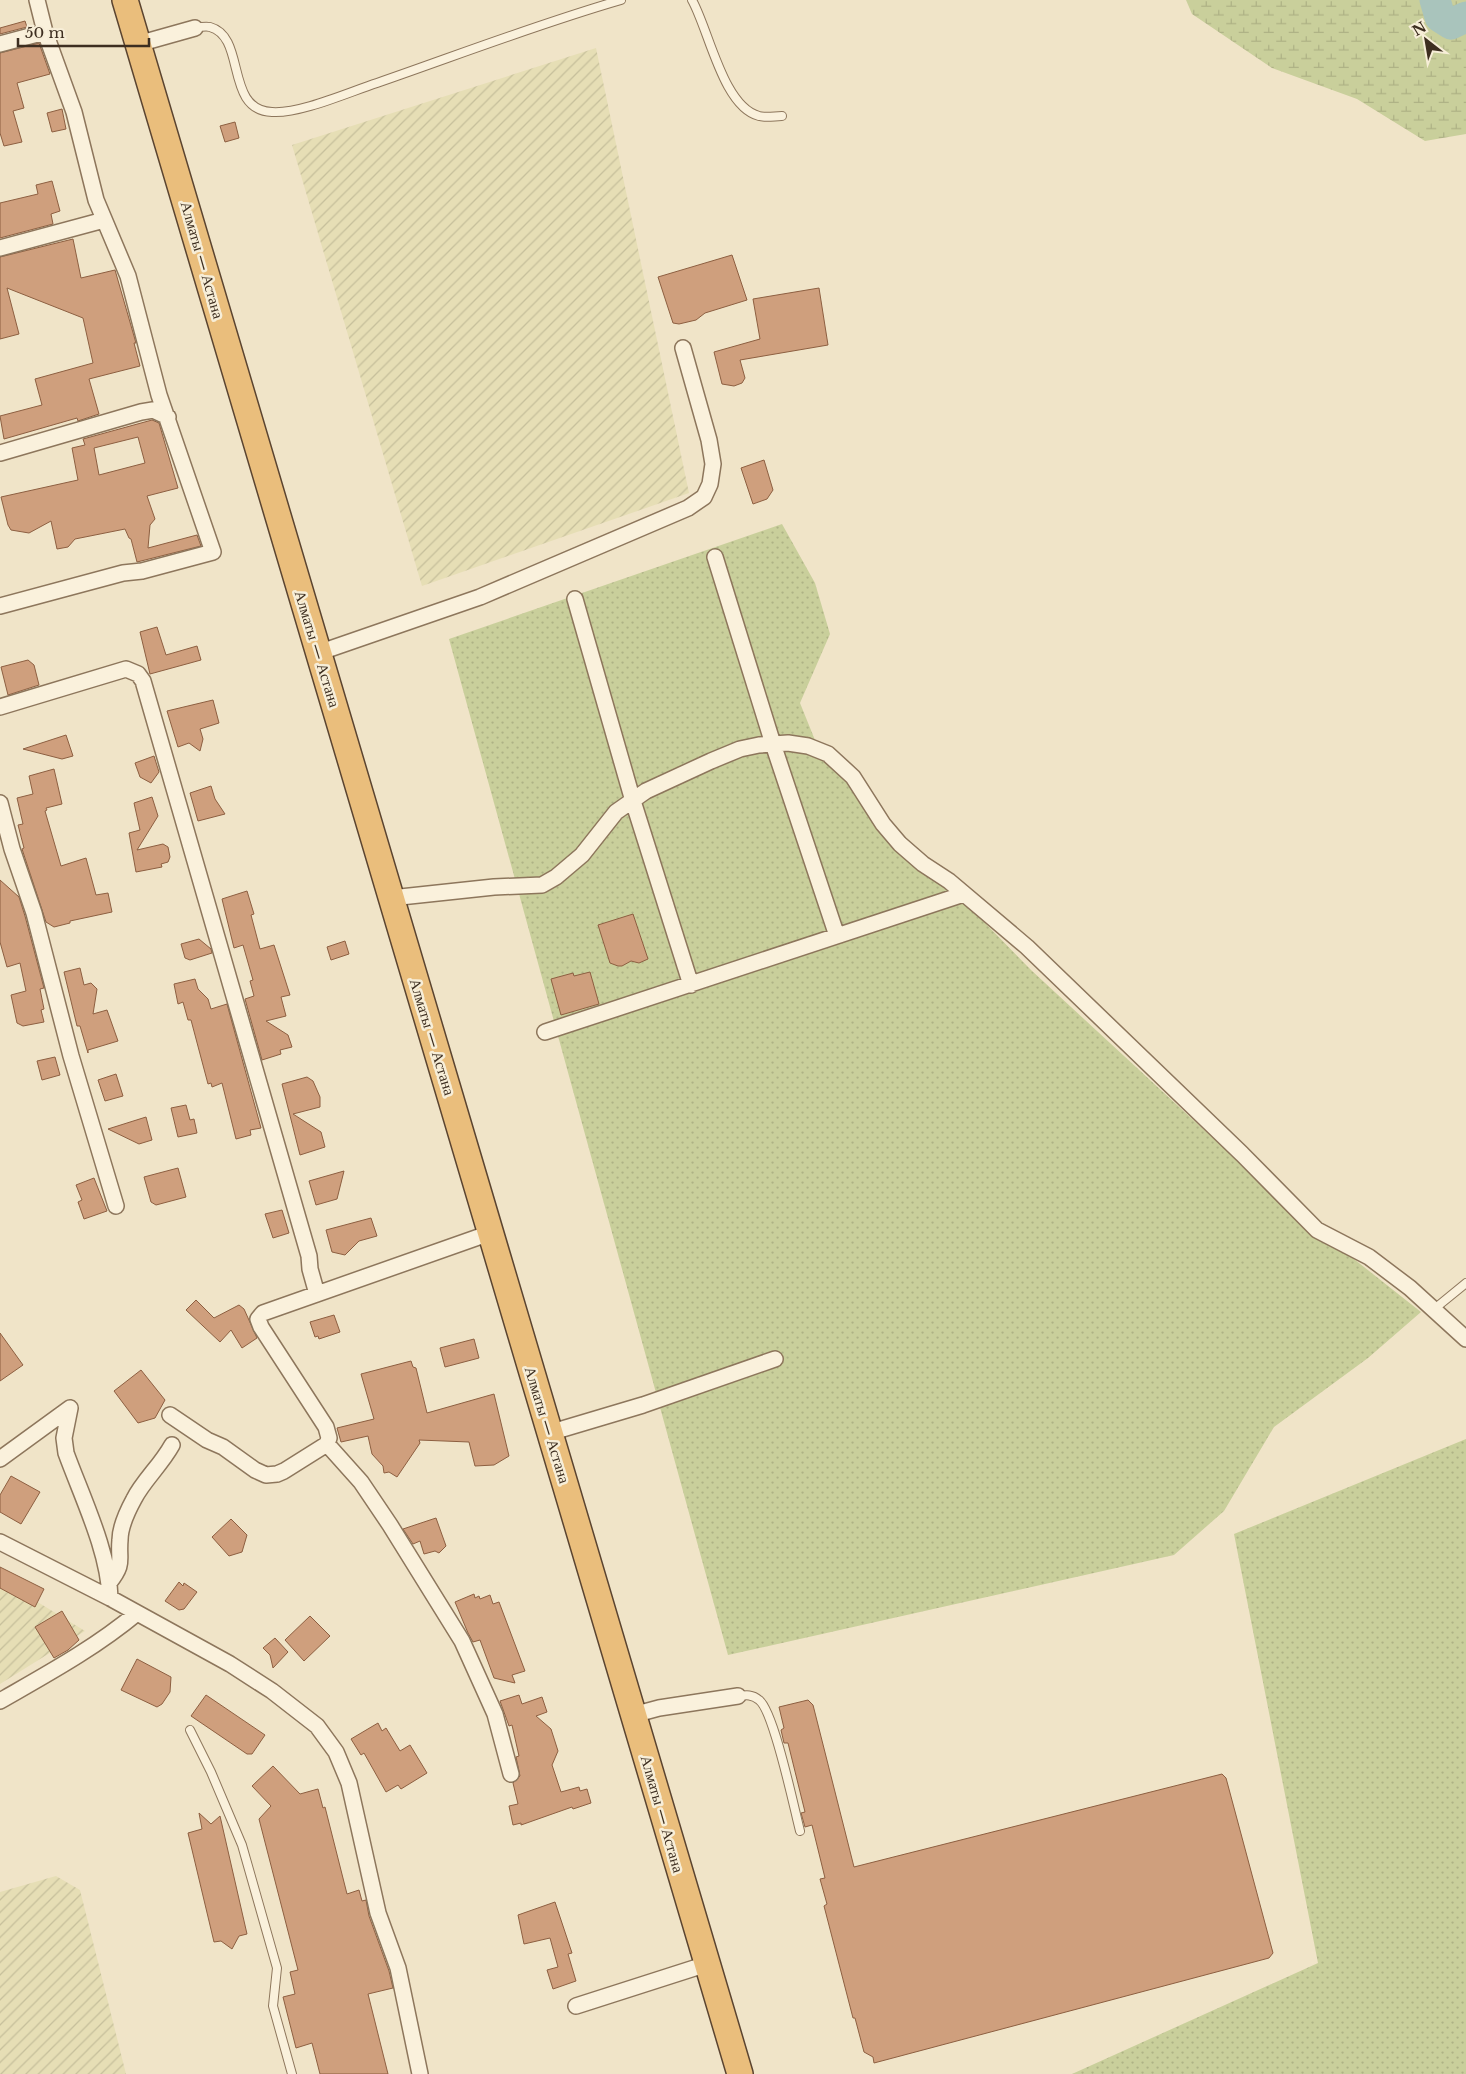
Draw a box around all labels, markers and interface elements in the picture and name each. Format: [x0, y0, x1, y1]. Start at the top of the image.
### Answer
scale bar [18, 15, 149, 47]
north arrow [1401, 15, 1451, 65]
text: N [1409, 18, 1430, 40]
text: 50 m [25, 23, 65, 42]
street label: Алматы — Астана [177, 199, 228, 321]
street label: Алматы — Астана [291, 588, 344, 710]
street label: Алматы — Астана [406, 976, 459, 1098]
street label: Алматы — Астана [521, 1364, 574, 1486]
street label: Алматы — Астана [637, 1753, 688, 1875]

